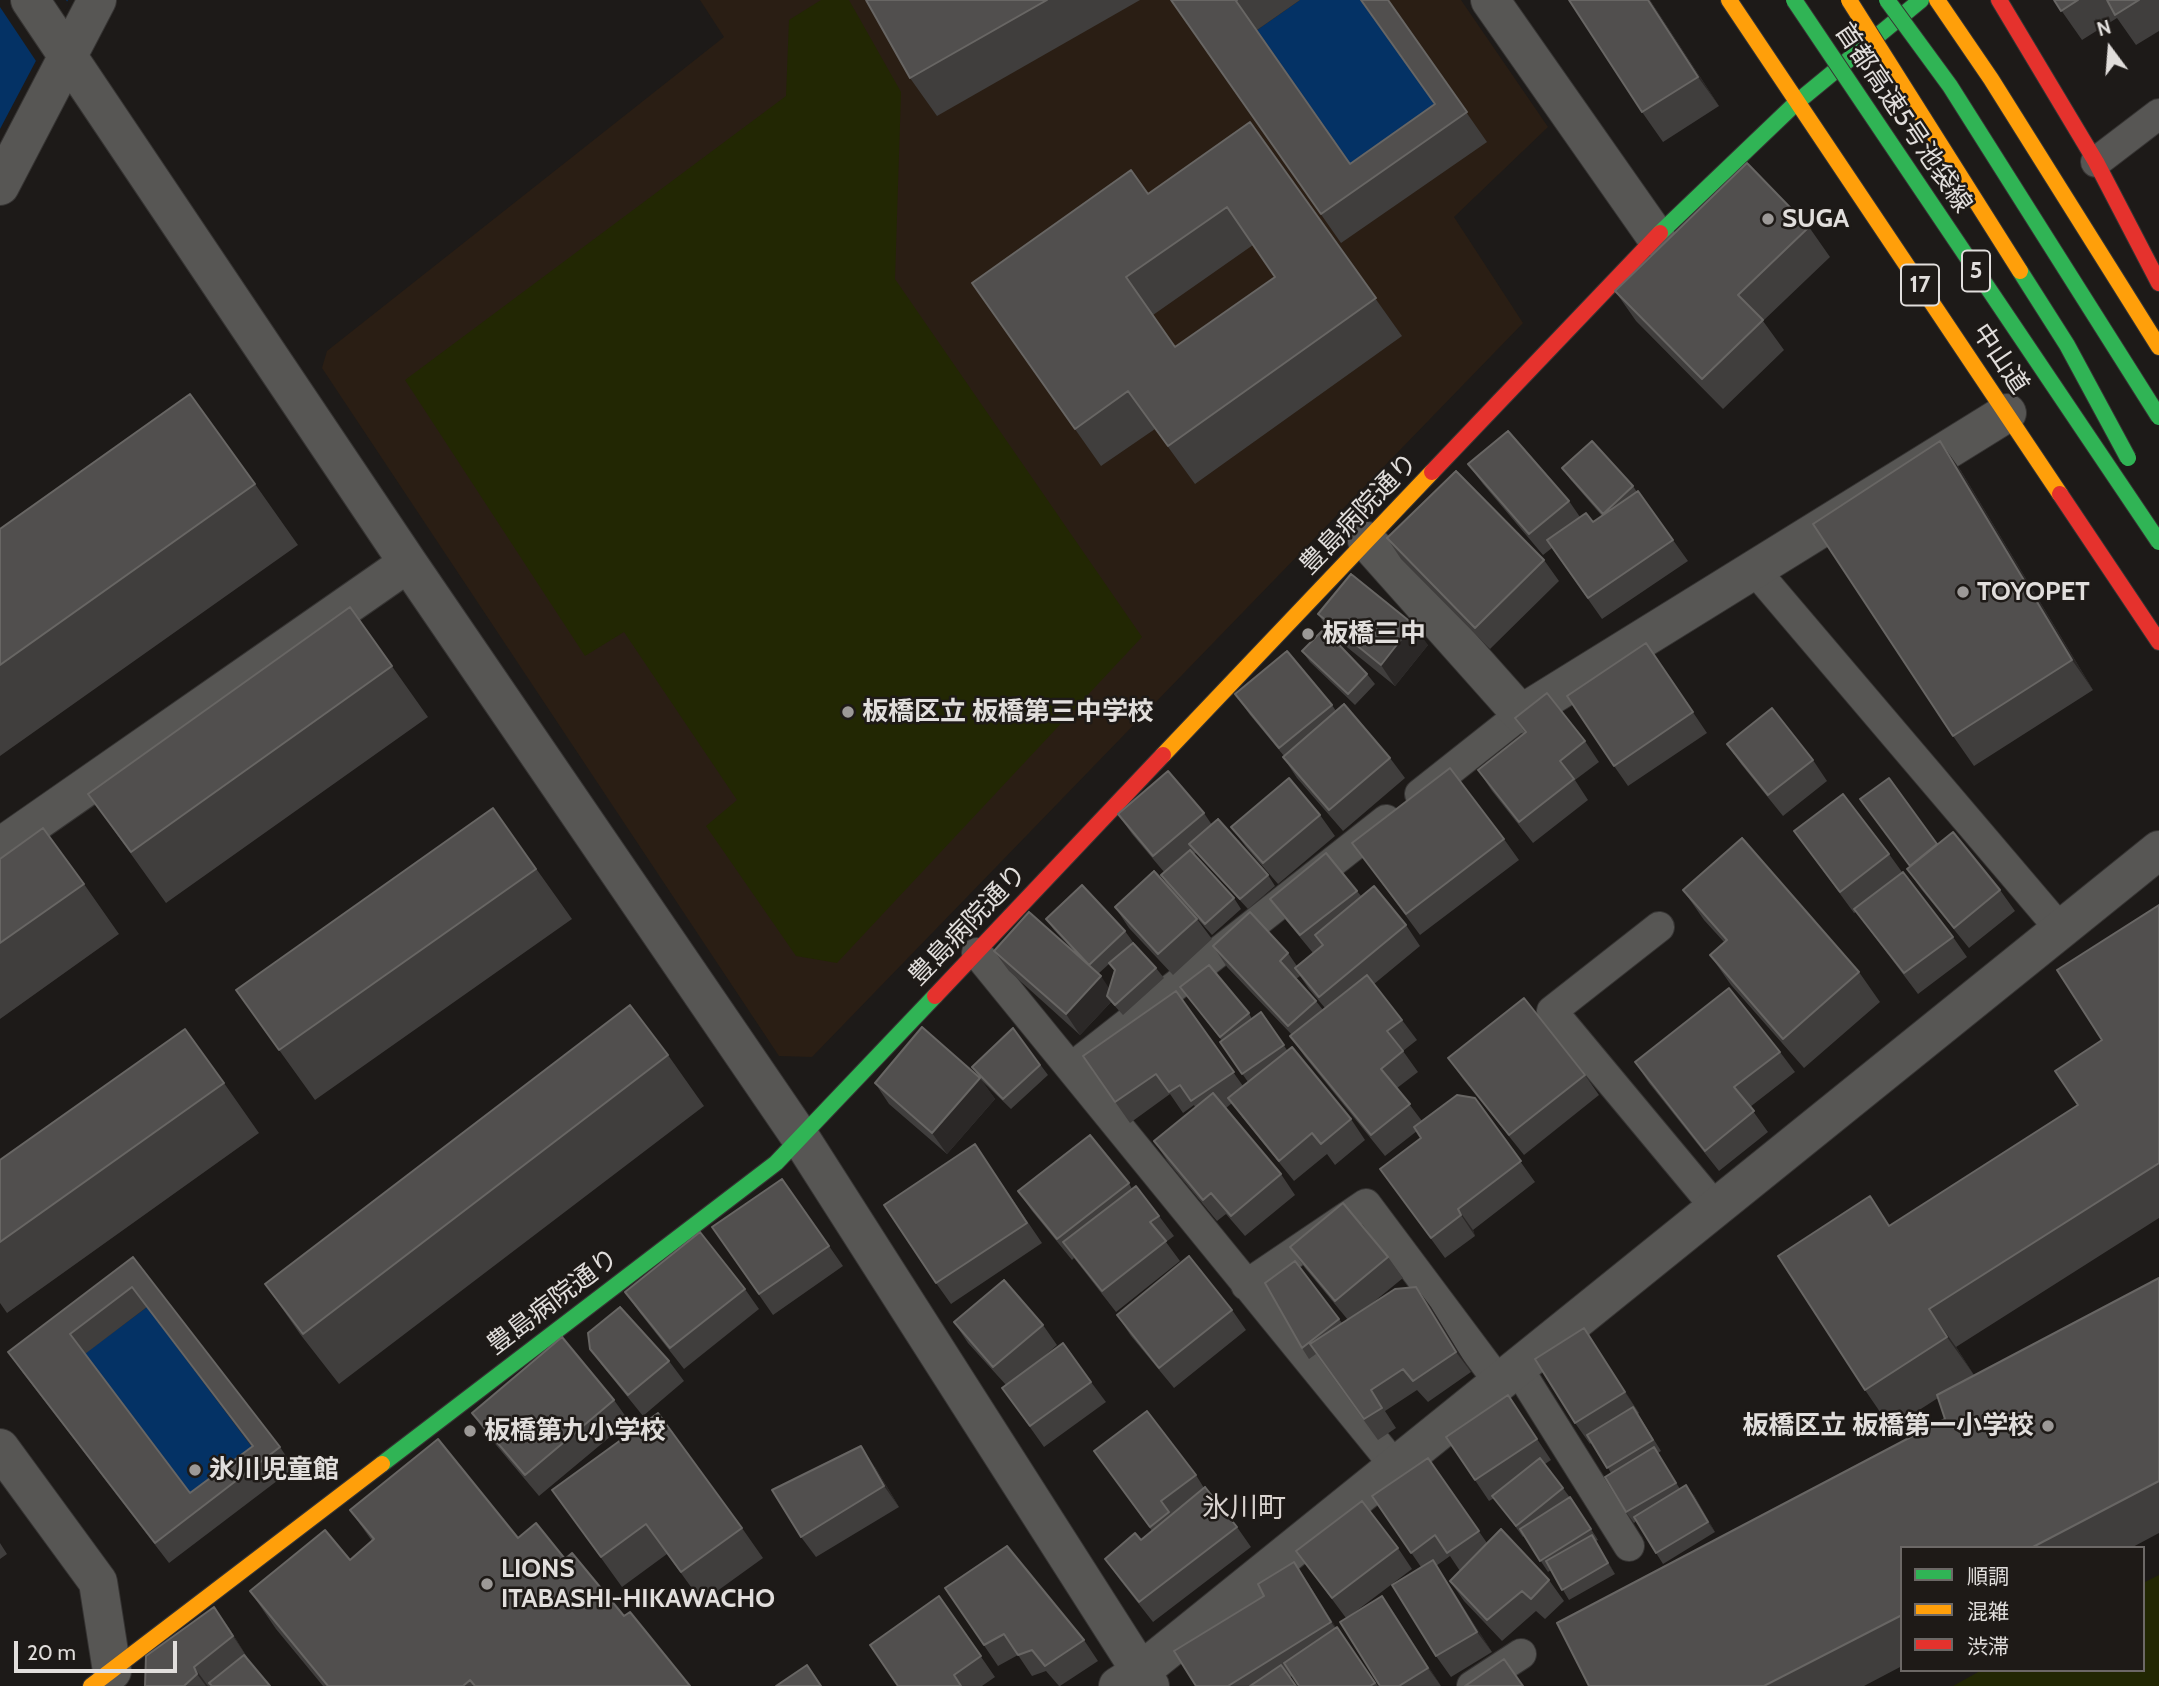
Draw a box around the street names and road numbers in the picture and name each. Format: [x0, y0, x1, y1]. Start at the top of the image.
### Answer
street label: 首都高速5号池袋線 [1828, 17, 1978, 219]
road number: 5 [1962, 250, 1990, 292]
road number: 17 [1901, 264, 1939, 306]
street label: 中山道 [1965, 318, 2035, 400]
street label: 豊島病院通り [1294, 447, 1424, 581]
street label: 豊島病院通り [903, 858, 1033, 992]
street label: 豊島病院通り [481, 1243, 625, 1361]

